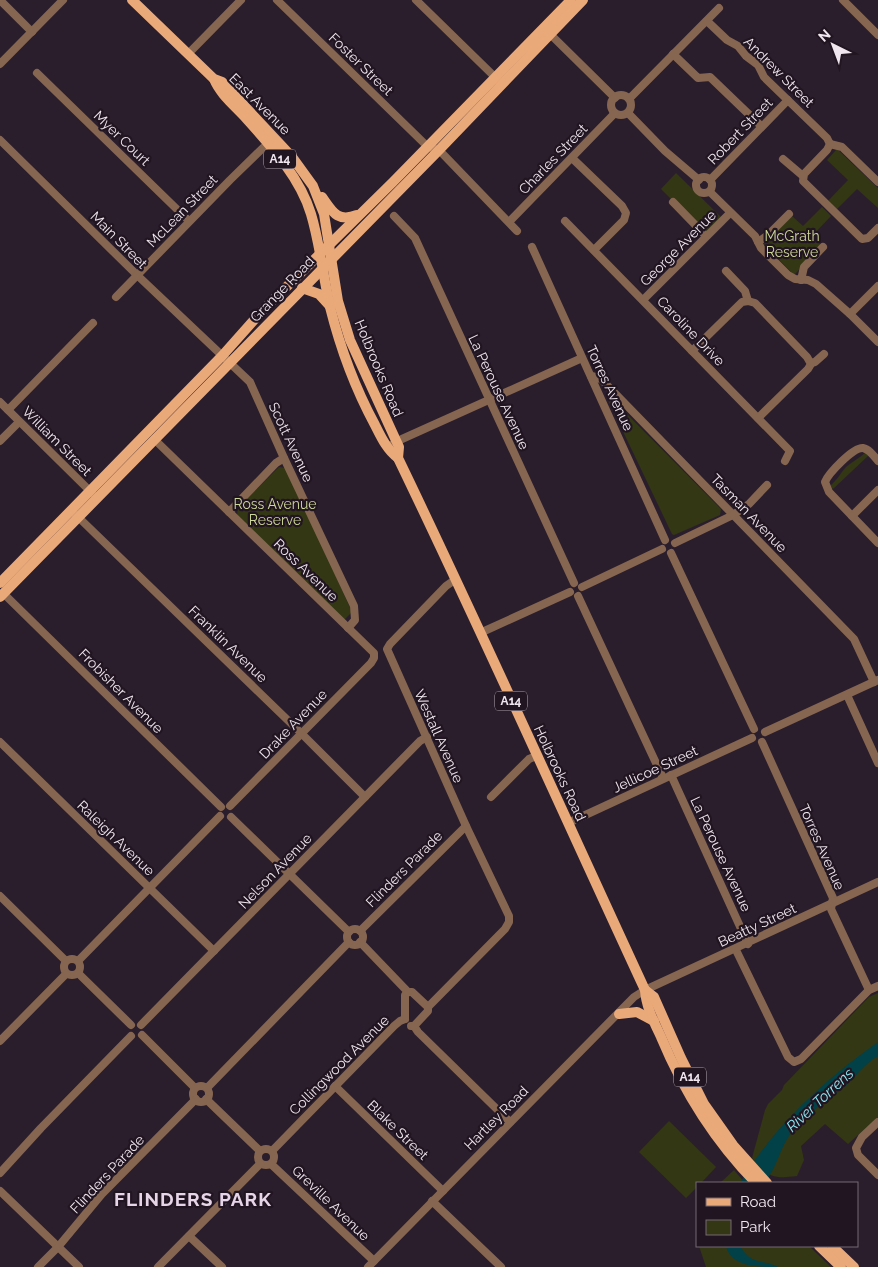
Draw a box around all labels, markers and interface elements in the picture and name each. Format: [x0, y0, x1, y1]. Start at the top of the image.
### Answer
north arrow [808, 20, 858, 70]
text: N [815, 26, 834, 45]
street label: Foster Street [326, 30, 397, 99]
street label: Andrew Street [741, 34, 818, 111]
street label: East Avenue [226, 70, 294, 138]
street label: Robert Street [704, 94, 776, 168]
street label: Myer Court [91, 107, 154, 169]
street label: Charles Street [515, 120, 591, 197]
road number: A14 [264, 150, 296, 168]
street label: McLean Street [144, 171, 221, 250]
street label: George Avenue [637, 207, 719, 289]
street label: Main Street [87, 208, 151, 272]
park label: McGrath Reserve [764, 228, 820, 260]
street label: Grange Road [247, 253, 317, 325]
street label: Caroline Drive [654, 293, 728, 369]
street label: Holbrooks Road [351, 317, 407, 419]
street label: La Perouse Avenue [465, 332, 533, 452]
street label: Torres Avenue [583, 343, 637, 433]
street label: Scott Avenue [266, 400, 316, 484]
street label: William Street [19, 403, 95, 479]
street label: Tasman Avenue [708, 471, 790, 555]
park label: Ross Avenue Reserve [233, 496, 317, 528]
street label: Ross Avenue [271, 535, 341, 605]
street label: Franklin Avenue [185, 602, 271, 686]
street label: Frobisher Avenue [76, 646, 166, 736]
street label: Drake Avenue [256, 686, 330, 762]
street label: Westall Avenue [411, 687, 467, 785]
road number: A14 [495, 691, 527, 710]
street label: Holbrooks Road [531, 723, 589, 823]
street label: Jellicoe Street [610, 742, 700, 796]
street label: La Perouse Avenue [687, 794, 755, 914]
street label: Raleigh Avenue [74, 797, 158, 879]
street label: Torres Avenue [796, 802, 848, 892]
street label: Flinders Parade [363, 828, 445, 910]
street label: Nelson Avenue [235, 830, 315, 912]
street label: Beatty Street [716, 900, 799, 950]
street label: Collingwood Avenue [286, 1012, 392, 1118]
water label: River Torrens [783, 1064, 857, 1136]
road number: A14 [674, 1068, 706, 1086]
street label: Hartley Road [461, 1083, 531, 1153]
street label: Blake Street [364, 1097, 432, 1163]
street label: Flinders Parade [67, 1132, 147, 1216]
street label: Greville Avenue [289, 1162, 373, 1244]
legend [696, 1182, 858, 1247]
district label: FLINDERS PARK [114, 1188, 272, 1210]
text: Road [740, 1193, 776, 1211]
text: Park [740, 1218, 771, 1236]

